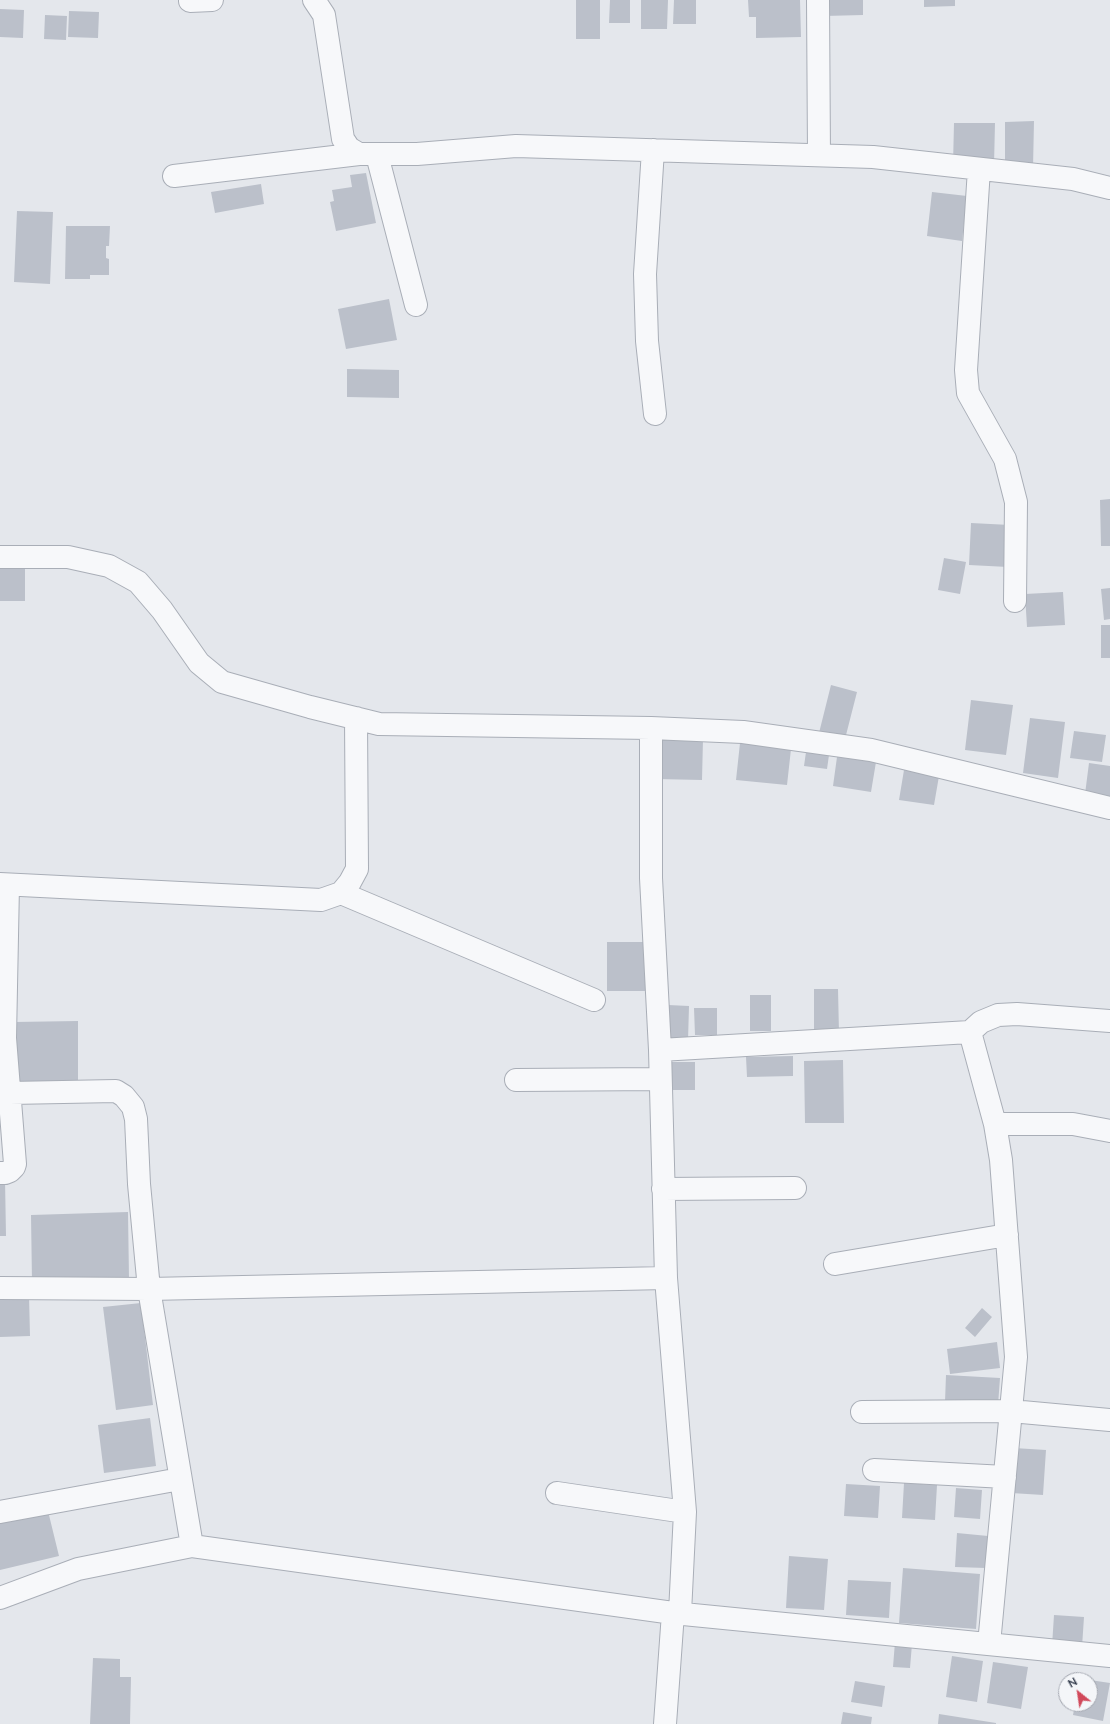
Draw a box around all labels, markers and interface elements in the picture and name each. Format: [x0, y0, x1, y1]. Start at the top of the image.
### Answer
north arrow [1058, 1672, 1098, 1712]
text: N [1065, 1674, 1079, 1690]

